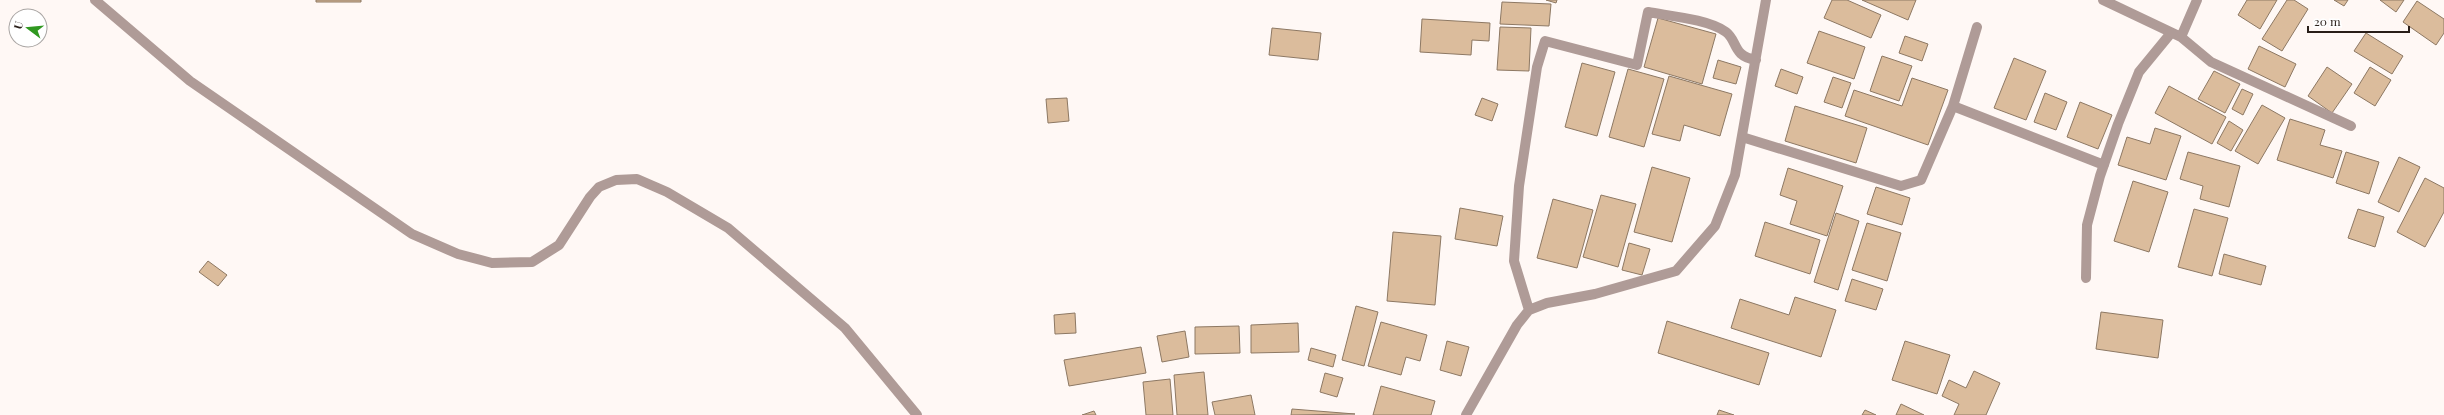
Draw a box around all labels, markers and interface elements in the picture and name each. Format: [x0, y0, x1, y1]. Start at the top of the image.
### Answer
north arrow [8, 8, 48, 48]
scale bar [2308, 8, 2409, 34]
text: 20 m [2314, 13, 2341, 29]
text: U [10, 19, 26, 31]

